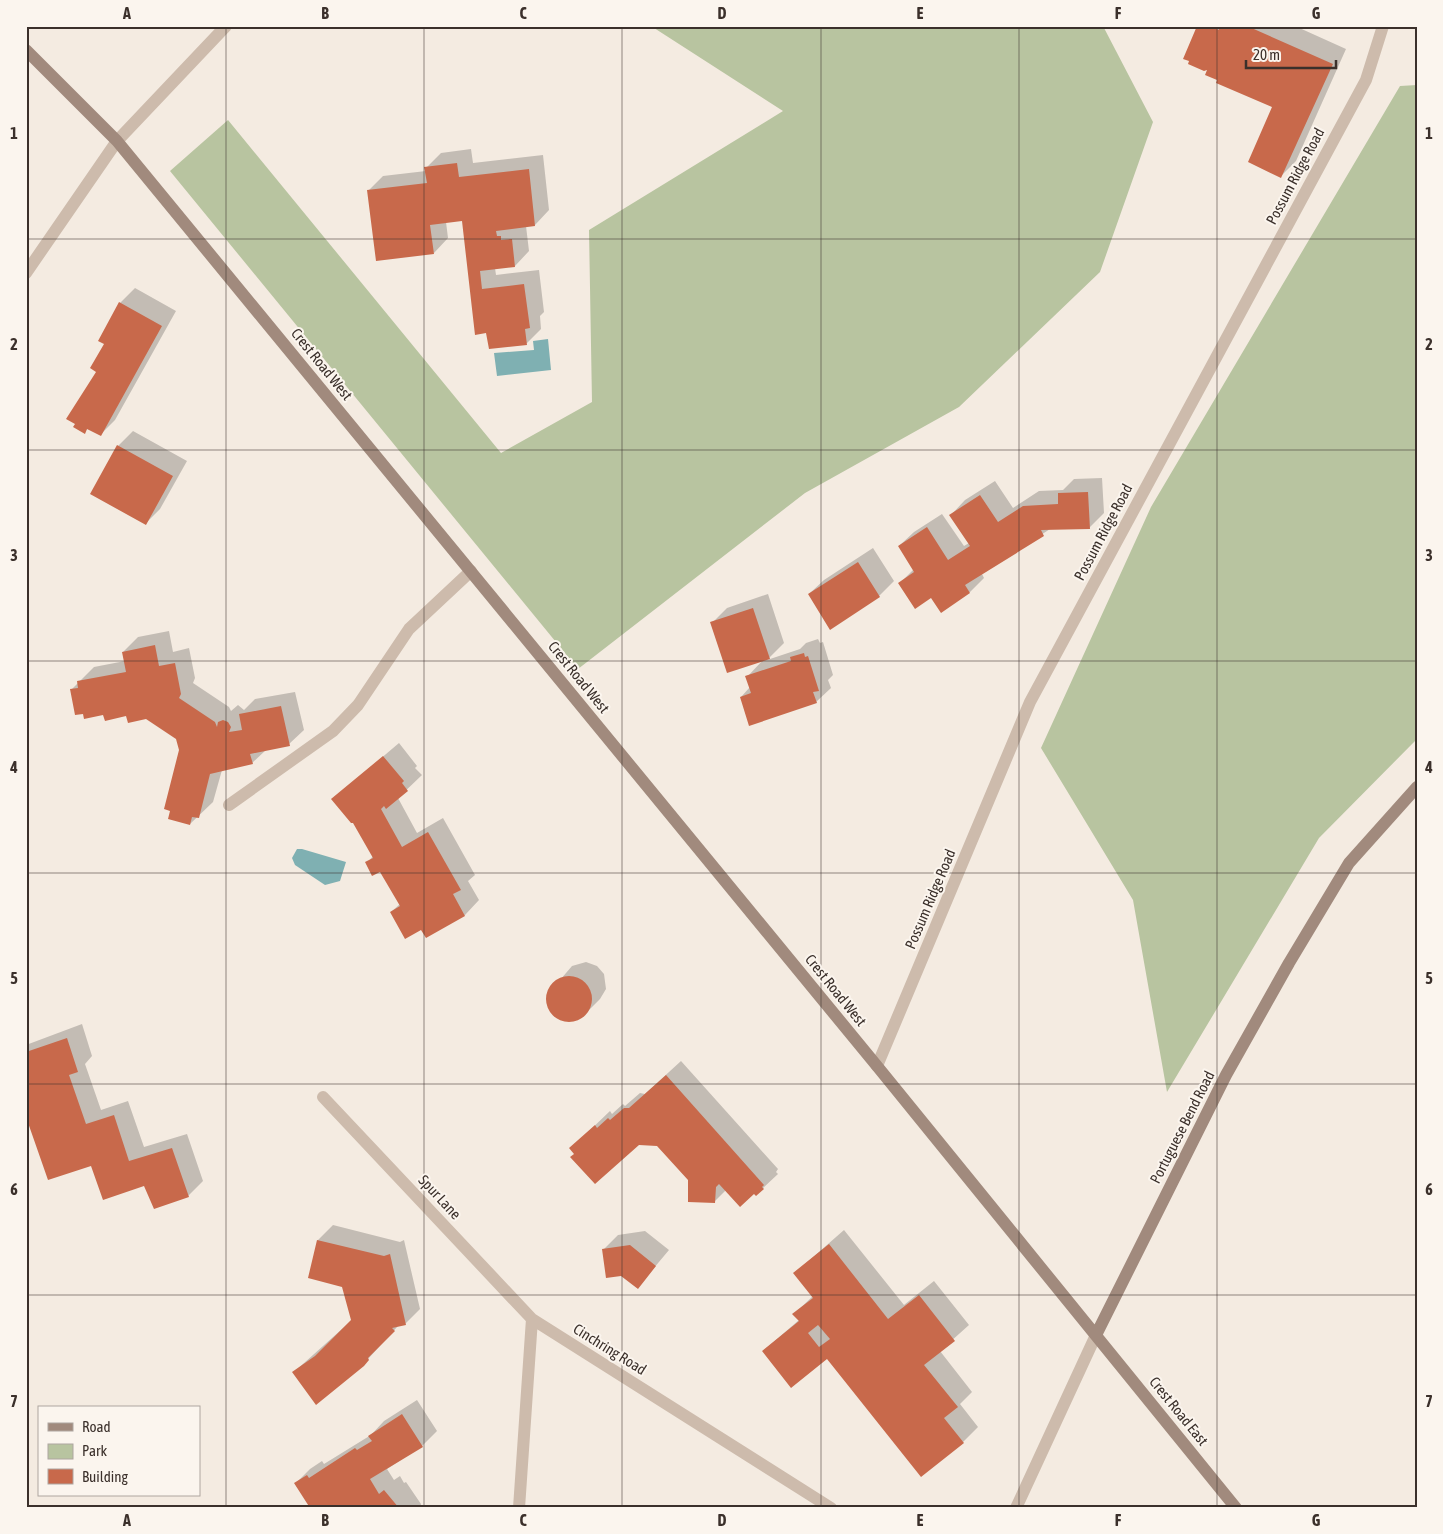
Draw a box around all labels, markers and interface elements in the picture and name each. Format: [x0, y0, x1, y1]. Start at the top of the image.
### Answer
text: A [122, 4, 131, 22]
text: B [321, 4, 329, 22]
text: C [519, 4, 527, 22]
text: D [718, 4, 727, 22]
text: E [917, 4, 924, 22]
text: F [1115, 4, 1122, 22]
text: G [1312, 4, 1321, 22]
scale bar [1246, 38, 1336, 70]
text: 20 m [1253, 46, 1280, 63]
text: 1 [10, 124, 18, 142]
text: 1 [1425, 124, 1433, 142]
street label: Possum Ridge Road [1262, 125, 1328, 227]
street label: Crest Road West [288, 325, 356, 403]
text: 2 [10, 335, 18, 353]
text: 2 [1425, 335, 1433, 353]
street label: Possum Ridge Road [1070, 481, 1136, 583]
text: 3 [10, 546, 18, 564]
text: 3 [1425, 546, 1433, 564]
street label: Crest Road West [545, 638, 613, 716]
text: 4 [9, 758, 18, 776]
text: 4 [1424, 758, 1433, 776]
street label: Possum Ridge Road [901, 847, 959, 951]
street label: Crest Road West [802, 951, 870, 1029]
text: 5 [10, 969, 18, 987]
text: 5 [1425, 969, 1433, 987]
street label: Portuguese Bend Road [1146, 1068, 1218, 1186]
street label: Spur Lane [415, 1171, 465, 1223]
text: 6 [10, 1180, 18, 1198]
text: 6 [1425, 1180, 1433, 1198]
street label: Cinchring Road [570, 1320, 650, 1378]
street label: Crest Road East [1146, 1373, 1212, 1449]
text: 7 [10, 1392, 18, 1410]
text: 7 [1425, 1392, 1433, 1410]
legend [38, 1406, 200, 1496]
text: Road [82, 1418, 111, 1435]
text: Park [82, 1442, 107, 1459]
text: Building [82, 1468, 128, 1485]
text: A [122, 1511, 131, 1529]
text: B [321, 1511, 329, 1529]
text: C [519, 1511, 527, 1529]
text: D [718, 1511, 727, 1529]
text: E [917, 1511, 924, 1529]
text: F [1115, 1511, 1122, 1529]
text: G [1312, 1511, 1321, 1529]

